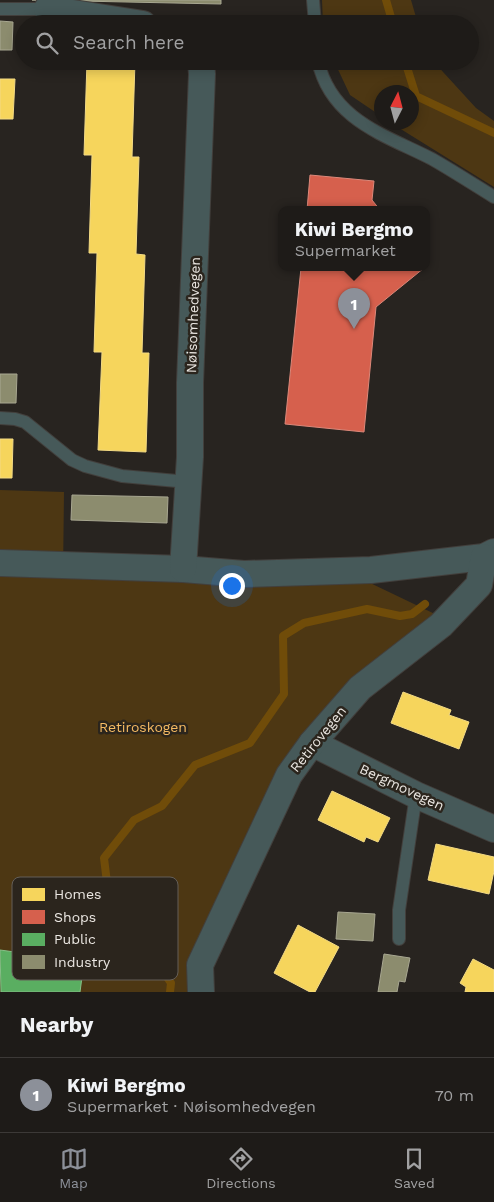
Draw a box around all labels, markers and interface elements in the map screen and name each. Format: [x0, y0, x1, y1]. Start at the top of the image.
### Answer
search box [15, 15, 479, 70]
icon: search [33, 29, 61, 57]
text: Search here [73, 31, 184, 54]
north arrow [374, 85, 419, 130]
popup [278, 206, 430, 271]
text: Kiwi Bergmo [295, 218, 413, 241]
text: Supermarket [295, 241, 396, 260]
street label: Nøisomhedvegen [183, 257, 203, 373]
pin: 1 [338, 288, 370, 329]
your location [219, 573, 245, 599]
street label: Retirovegen [287, 703, 349, 775]
park label: Retiroskogen [99, 719, 187, 735]
street label: Bergmovegen [357, 760, 447, 814]
legend [12, 877, 178, 980]
text: Homes [54, 886, 101, 902]
text: Shops [54, 909, 96, 925]
text: Public [54, 931, 96, 947]
text: Industry [54, 954, 111, 970]
text: Nearby [20, 1012, 93, 1037]
text: Kiwi Bergmo [67, 1074, 186, 1097]
text: 1 [33, 1086, 39, 1105]
text: 70 m [435, 1086, 474, 1105]
text: Supermarket · Nøisomhedvegen [67, 1097, 316, 1116]
tab: Map [59, 1145, 88, 1191]
tab: Directions [206, 1145, 276, 1191]
tab: Saved [394, 1145, 435, 1191]

